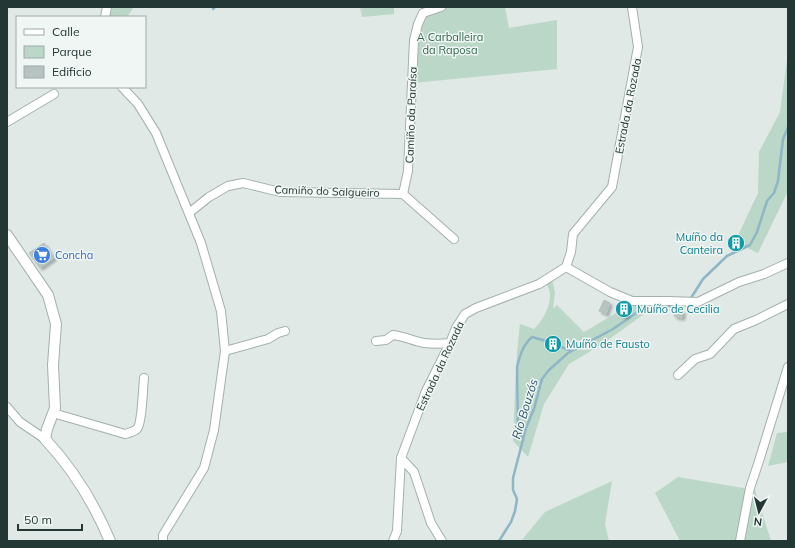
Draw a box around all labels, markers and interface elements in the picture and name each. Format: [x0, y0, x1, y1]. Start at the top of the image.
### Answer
legend [16, 16, 146, 88]
text: Calle [52, 24, 79, 39]
park label: A Carballeira da Raposa [417, 30, 483, 57]
text: Parque [52, 44, 92, 59]
street label: Estrada da Rozada [612, 57, 644, 155]
text: Edificio [52, 64, 92, 79]
street label: Camiño da Paraísa [402, 66, 420, 164]
street label: Camiño do Salgueiro [274, 182, 380, 200]
place label: Muíño da Canteira [676, 230, 723, 257]
building icon: Muíño da Canteira [726, 233, 746, 253]
supermarket icon: Concha [32, 245, 52, 265]
place label: Concha [55, 248, 93, 262]
building icon: Muíño de Cecilia [614, 299, 634, 319]
place label: Muíño de Cecilia [637, 302, 719, 316]
street label: Estrada da Rozada [413, 319, 467, 413]
building icon: Muíño de Fausto [543, 334, 563, 354]
place label: Muíño de Fausto [566, 337, 650, 351]
water label: Río Bouzós [508, 377, 541, 441]
north arrow [739, 492, 779, 532]
scale bar [18, 506, 82, 532]
text: 50 m [24, 512, 52, 527]
text: N [753, 514, 763, 529]

